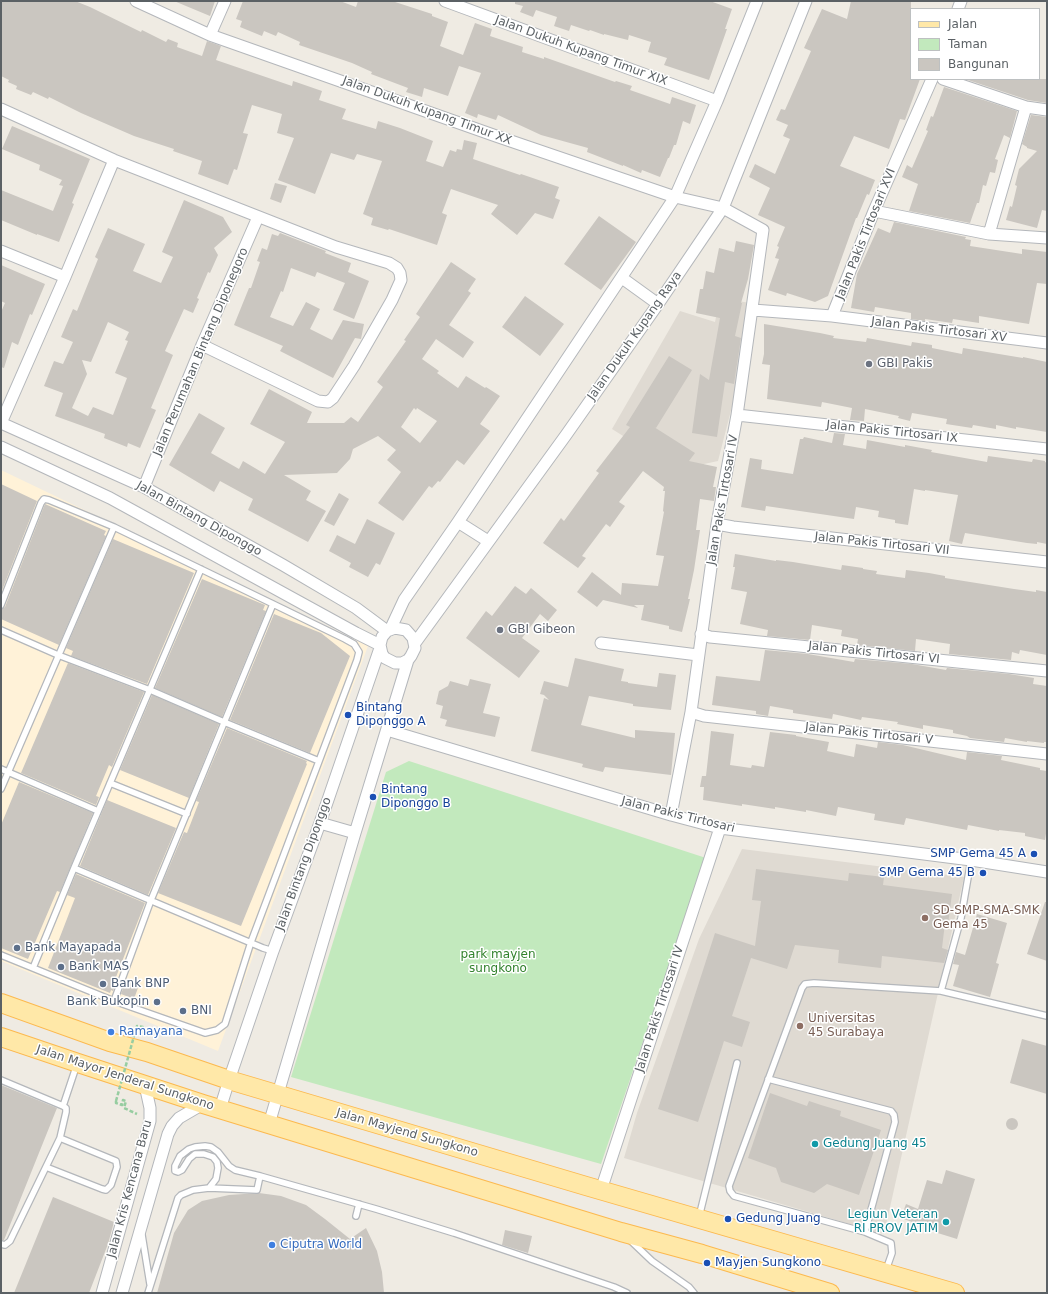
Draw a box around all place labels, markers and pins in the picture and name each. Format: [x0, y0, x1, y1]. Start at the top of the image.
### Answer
place label: GBI Pakis [877, 357, 932, 371]
marker: GBI Pakis [864, 359, 874, 369]
place label: GBI Gibeon [508, 623, 575, 637]
marker: GBI Gibeon [495, 625, 505, 635]
place label: Bintang Diponggo A [356, 701, 426, 729]
marker: Bintang Diponggo A [343, 710, 353, 720]
place label: Bintang Diponggo B [381, 783, 451, 811]
marker: Bintang Diponggo B [368, 792, 378, 802]
place label: SMP Gema 45 A [930, 847, 1026, 861]
marker: SMP Gema 45 A [1029, 849, 1039, 859]
place label: SMP Gema 45 B [879, 866, 975, 880]
marker: SMP Gema 45 B [978, 868, 988, 878]
place label: SD-SMP-SMA-SMK Gema 45 [933, 904, 1040, 932]
marker: SD-SMP-SMA-SMK Gema 45 [920, 913, 930, 923]
place label: Bank Mayapada [25, 941, 121, 955]
marker: Bank Mayapada [12, 943, 22, 953]
place label: Bank MAS [69, 960, 129, 974]
marker: Bank MAS [56, 962, 66, 972]
place label: Bank BNP [111, 977, 169, 991]
marker: Bank BNP [98, 979, 108, 989]
place label: Bank Bukopin [67, 995, 149, 1009]
marker: Bank Bukopin [152, 997, 162, 1007]
place label: BNI [191, 1004, 212, 1018]
marker: BNI [178, 1006, 188, 1016]
place label: Universitas 45 Surabaya [808, 1012, 884, 1040]
marker: Universitas 45 Surabaya [795, 1021, 805, 1031]
place label: Ramayana [119, 1025, 183, 1039]
marker: Ramayana [106, 1027, 116, 1037]
place label: Gedung Juang 45 [823, 1137, 927, 1151]
marker: Gedung Juang 45 [810, 1139, 820, 1149]
place label: Legiun Veteran RI PROV JATIM [848, 1208, 938, 1236]
place label: Gedung Juang [736, 1212, 821, 1226]
marker: Gedung Juang [723, 1214, 733, 1224]
marker: Legiun Veteran RI PROV JATIM [941, 1217, 951, 1227]
place label: Ciputra World [280, 1238, 362, 1252]
marker: Ciputra World [267, 1240, 277, 1250]
place label: Mayjen Sungkono [715, 1256, 821, 1270]
marker: Mayjen Sungkono [702, 1258, 712, 1268]

